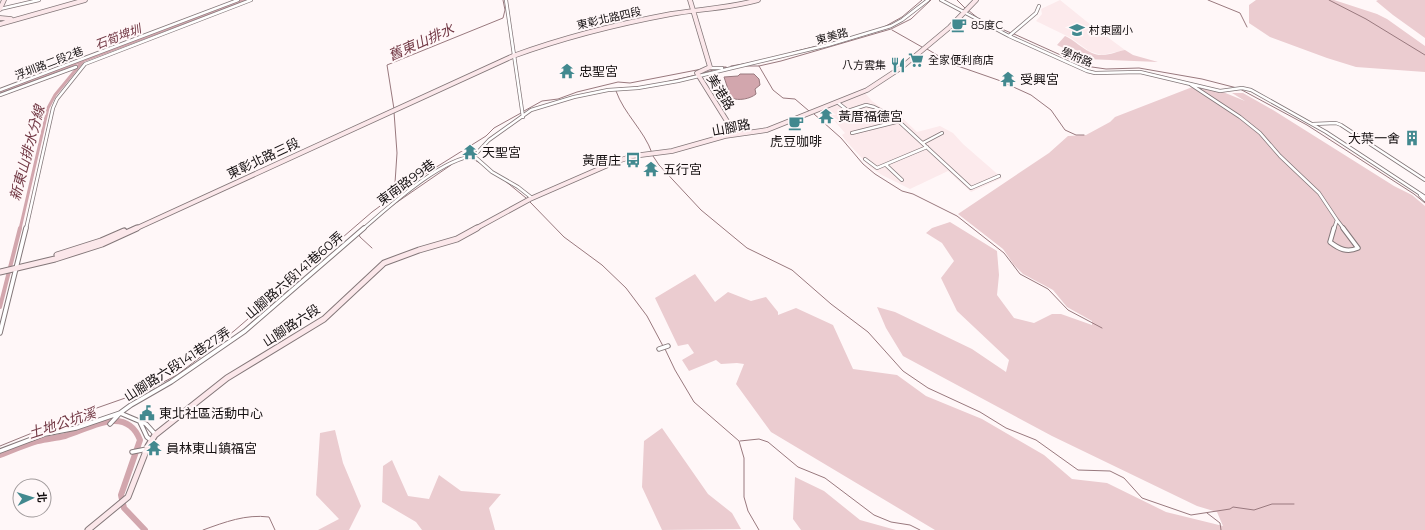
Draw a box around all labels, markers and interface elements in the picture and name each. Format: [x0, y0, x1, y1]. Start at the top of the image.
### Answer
street label: 東彰北路四段 [575, 4, 643, 32]
cafe icon: 85度C [950, 16, 968, 34]
place label: 85度C [971, 18, 1003, 32]
water label: 舊東山排水 [385, 19, 458, 64]
water label: 石筍埤圳 [93, 20, 145, 52]
school or university icon: 村東國小 [1068, 21, 1086, 39]
place label: 村東國小 [1089, 23, 1133, 37]
street label: 東美路 [814, 25, 850, 47]
street label: 浮圳路二段2巷 [13, 44, 85, 82]
street label: 學府路 [1059, 44, 1095, 70]
supermarket icon: 全家便利商店 [907, 51, 925, 69]
place label: 全家便利商店 [928, 53, 994, 67]
restaurant icon: 八方雲集 [889, 56, 907, 74]
place label: 八方雲集 [842, 58, 886, 72]
temple icon: 忠聖宮 [558, 62, 576, 80]
place label: 忠聖宮 [579, 63, 618, 79]
temple icon: 受興宮 [999, 70, 1017, 88]
street label: 美港路 [704, 71, 738, 113]
place label: 受興宮 [1020, 71, 1059, 87]
water label: 新東山排水分線 [6, 101, 49, 203]
temple icon: 黃厝福德宮 [817, 107, 835, 125]
place label: 黃厝福德宮 [838, 108, 903, 124]
cafe icon: 虎豆咖啡 [787, 114, 805, 132]
street label: 山腳路 [710, 115, 752, 139]
building icon: 大葉一舍 [1403, 129, 1421, 147]
place label: 大葉一舍 [1348, 130, 1400, 146]
place label: 虎豆咖啡 [770, 133, 822, 149]
street label: 東彰北路三段 [224, 134, 302, 182]
temple icon: 天聖宮 [461, 143, 479, 161]
place label: 天聖宮 [482, 144, 521, 160]
bus stop icon: 黃厝庄 [624, 151, 642, 169]
place label: 黃厝庄 [582, 152, 621, 168]
street label: 東南路99巷 [374, 156, 438, 208]
temple icon: 五行宮 [642, 160, 660, 178]
place label: 五行宮 [663, 161, 702, 177]
street label: 山腳路六段141巷60弄 [242, 228, 346, 322]
street label: 山腳路六段 [259, 301, 323, 349]
street label: 山腳路六段141巷27弄 [121, 324, 233, 404]
water label: 土地公坑溪 [26, 403, 100, 442]
public building icon: 東北社區活動中心 [138, 404, 156, 422]
place label: 東北社區活動中心 [159, 405, 263, 421]
temple icon: 員林東山鎮福宮 [145, 439, 163, 457]
place label: 員林東山鎮福宮 [166, 440, 257, 456]
north arrow [12, 478, 52, 518]
text: 北 [35, 491, 49, 503]

